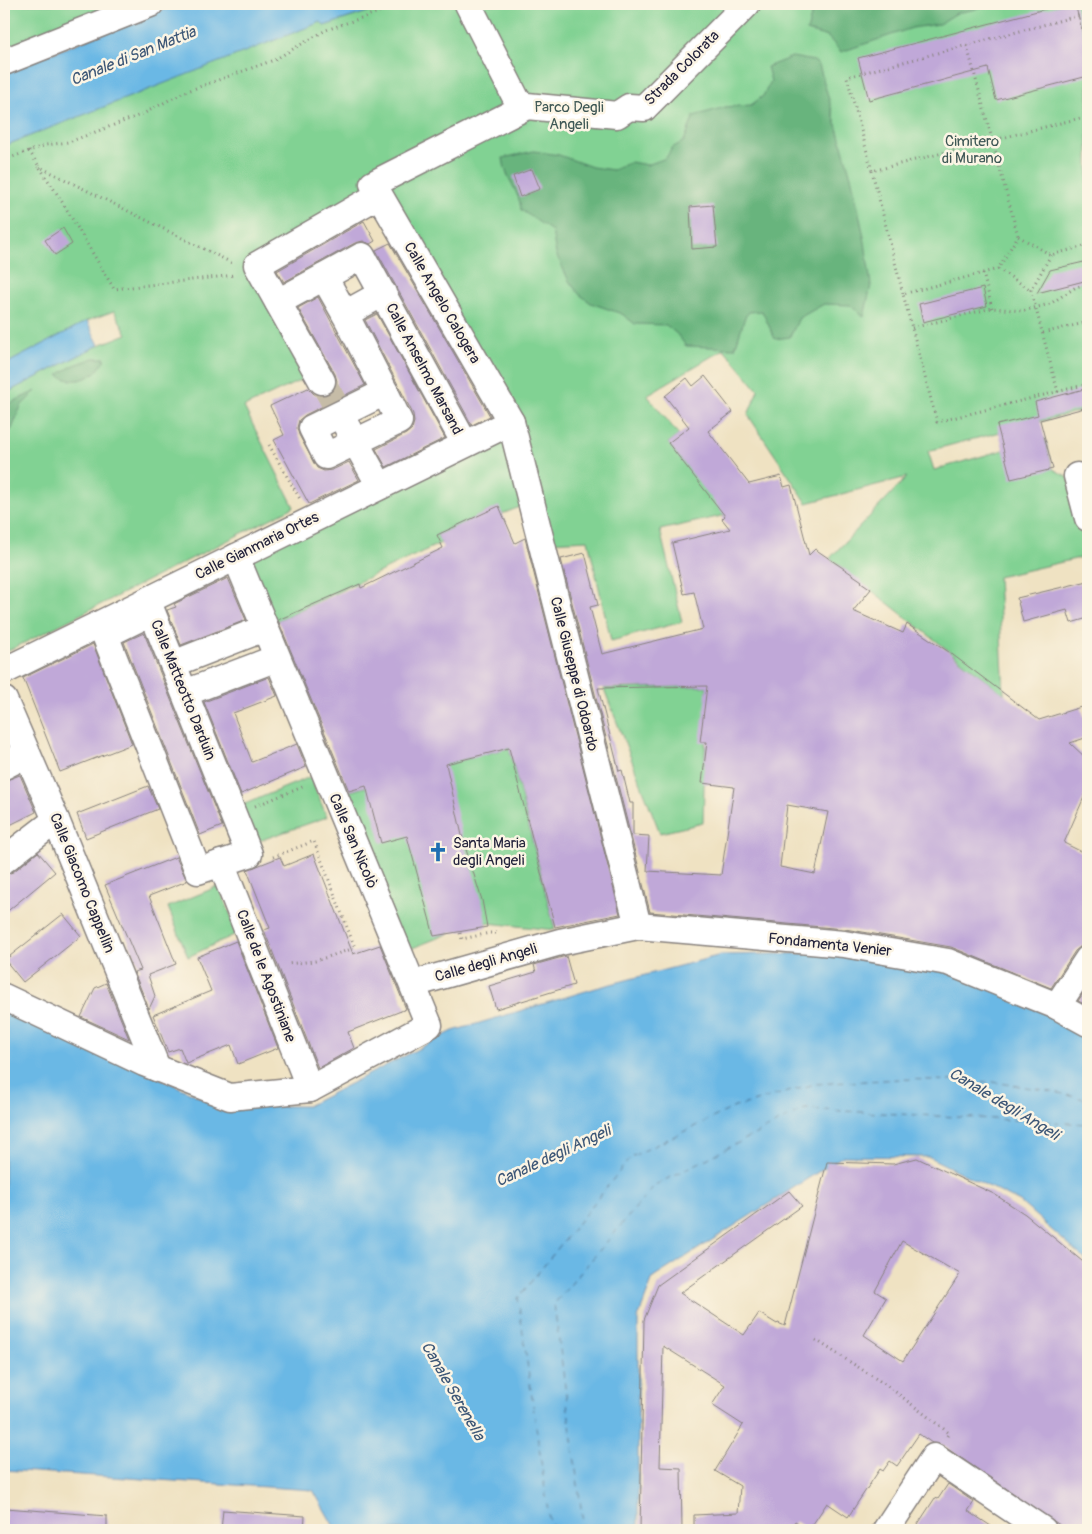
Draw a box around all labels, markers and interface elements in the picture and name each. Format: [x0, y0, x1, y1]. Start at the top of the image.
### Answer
water label: Canale di San Mattia [68, 21, 200, 90]
street label: Strada Colorata [640, 26, 724, 110]
park label: Parco Degli Angeli [534, 98, 604, 134]
park label: Cimitero di Murano [942, 132, 1002, 168]
street label: Calle Angelo Calogera [399, 239, 485, 367]
street label: Calle Anselmo Marsand [381, 300, 467, 438]
street label: Calle Gianmaria Ortes [192, 508, 322, 584]
street label: Calle Giuseppe di Odoardo [546, 595, 602, 753]
street label: Calle Matteotto Darduin [146, 617, 220, 763]
street label: Calle San Nicolò [324, 791, 382, 891]
street label: Calle Giacomo Cappellin [45, 810, 119, 956]
place label: Santa Maria degli Angeli [453, 834, 526, 870]
church icon: Santa Maria degli Angeli [427, 841, 449, 863]
street label: Calle de le Agostiniane [232, 907, 300, 1046]
street label: Fondamenta Venier [767, 929, 893, 961]
street label: Calle degli Angeli [433, 939, 540, 987]
water label: Canale degli Angeli [945, 1063, 1064, 1146]
water label: Canale degli Angeli [492, 1120, 616, 1191]
water label: Canale Serenella [417, 1338, 490, 1445]

